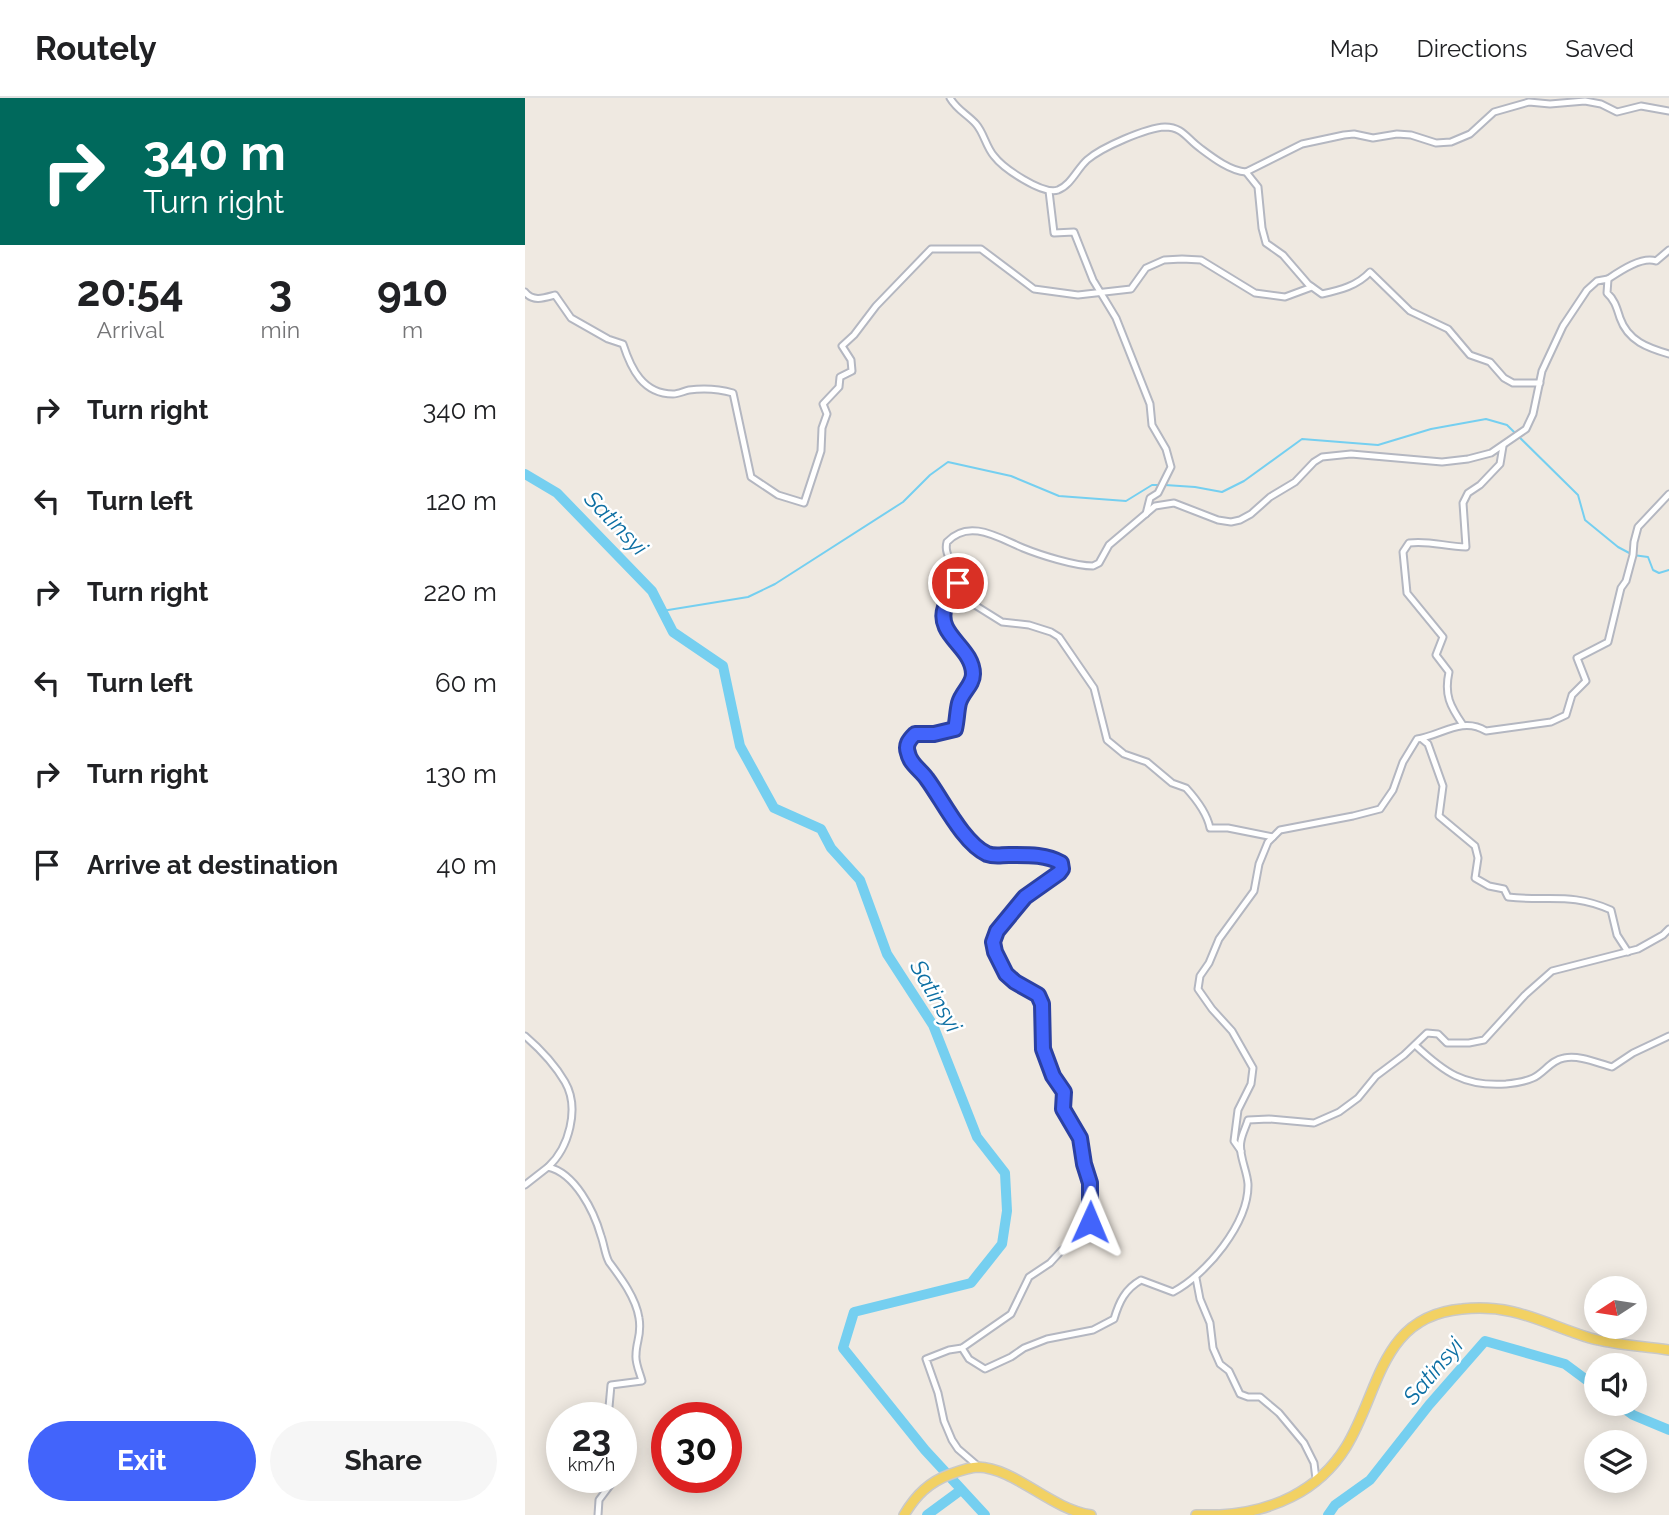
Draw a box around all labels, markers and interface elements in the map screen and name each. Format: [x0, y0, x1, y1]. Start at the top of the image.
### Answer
text: Routely [35, 29, 157, 68]
text: Map [1330, 34, 1379, 63]
text: Directions [1417, 34, 1527, 63]
text: Saved [1565, 34, 1634, 63]
text: 340 m [143, 124, 286, 181]
icon: right [28, 126, 119, 217]
text: Turn right [143, 183, 284, 220]
text: 20:54 [77, 267, 184, 316]
text: 3 [269, 267, 292, 316]
text: 910 [377, 267, 448, 316]
text: Arrival [97, 316, 164, 343]
text: min [261, 316, 300, 343]
text: m [402, 316, 423, 343]
icon: right [28, 391, 66, 429]
text: Turn right [87, 395, 208, 425]
text: 340 m [422, 395, 497, 425]
icon: left [28, 482, 66, 520]
water label: Satinsyi [579, 484, 654, 561]
text: Turn left [87, 486, 193, 516]
text: 120 m [426, 486, 497, 516]
pin [928, 553, 988, 613]
icon: arrive [939, 564, 977, 602]
icon: right [28, 573, 66, 611]
text: Turn right [87, 577, 208, 607]
text: 220 m [423, 577, 497, 607]
icon: left [28, 664, 66, 702]
text: Turn left [87, 668, 193, 698]
text: 60 m [435, 668, 497, 698]
icon: right [28, 755, 66, 793]
text: Turn right [87, 759, 208, 789]
text: 130 m [426, 759, 497, 789]
icon: arrive [28, 846, 66, 884]
text: Arrive at destination [87, 850, 338, 880]
text: 40 m [436, 850, 497, 880]
water label: Satinsyi [905, 954, 968, 1038]
position arrow [1053, 1185, 1127, 1259]
north arrow [1584, 1276, 1647, 1339]
map controls [1584, 1276, 1647, 1493]
water label: Satinsyi [1396, 1331, 1469, 1410]
button: sound [1584, 1353, 1647, 1416]
speed limit sign: 30 [651, 1402, 742, 1493]
text: 23 [572, 1418, 611, 1459]
button: Exit [28, 1421, 256, 1501]
button: Share [270, 1421, 497, 1501]
button: layers [1584, 1430, 1647, 1493]
text: km/h [568, 1454, 615, 1475]

